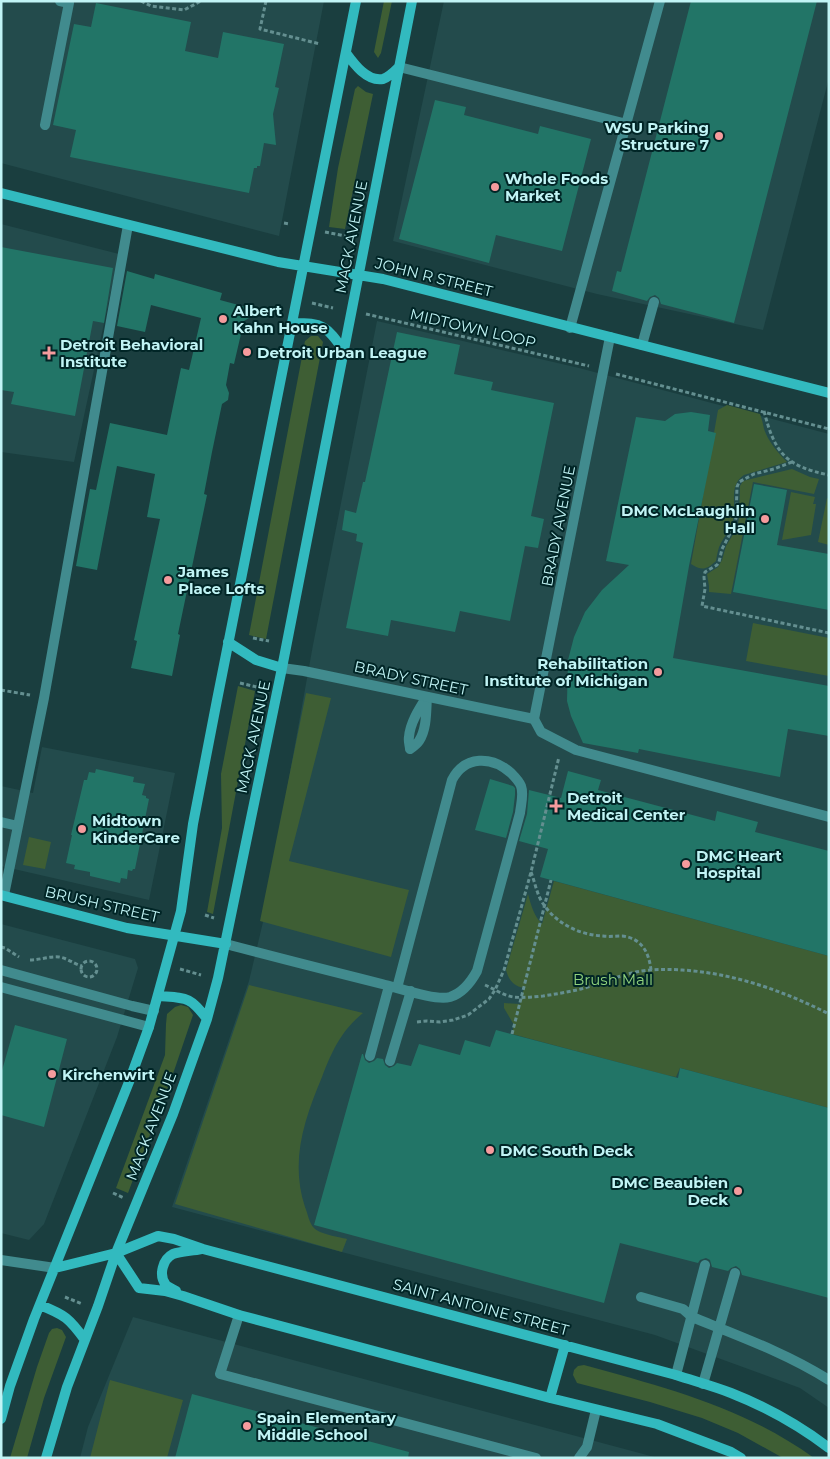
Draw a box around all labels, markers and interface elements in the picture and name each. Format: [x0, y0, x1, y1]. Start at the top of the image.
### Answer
place label: WSU Parking Structure 7 [604, 118, 709, 154]
marker: WSU Parking Structure 7 [713, 130, 725, 142]
place label: Whole Foods Market [505, 169, 608, 205]
street label: MACK AVENUE [331, 179, 371, 295]
marker: Whole Foods Market [489, 181, 501, 193]
street label: JOHN R STREET [372, 253, 495, 301]
place label: Albert Kahn House [232, 301, 328, 337]
street label: MIDTOWN LOOP [408, 304, 538, 352]
marker: Albert Kahn House [217, 313, 229, 325]
place label: Detroit Behavioral Institute [60, 335, 203, 371]
place label: Detroit Urban League [257, 343, 427, 362]
marker: Detroit Behavioral Institute [42, 346, 56, 360]
marker: Detroit Urban League [241, 346, 253, 358]
street label: BRADY AVENUE [537, 464, 579, 588]
place label: DMC McLaughlin Hall [621, 501, 755, 537]
marker: DMC McLaughlin Hall [759, 513, 771, 525]
place label: James Place Lofts [177, 562, 264, 598]
marker: James Place Lofts [162, 574, 174, 586]
place label: Rehabilitation Institute of Michigan [484, 654, 648, 690]
street label: BRADY STREET [353, 657, 470, 699]
marker: Rehabilitation Institute of Michigan [652, 666, 664, 678]
street label: MACK AVENUE [232, 679, 274, 795]
place label: Detroit Medical Center [567, 788, 686, 824]
marker: Detroit Medical Center [549, 799, 563, 813]
place label: Midtown KinderCare [92, 811, 180, 847]
marker: Midtown KinderCare [76, 823, 88, 835]
place label: DMC Heart Hospital [696, 846, 782, 882]
marker: DMC Heart Hospital [680, 858, 692, 870]
street label: BRUSH STREET [43, 882, 161, 926]
park label: Brush Mall [573, 970, 653, 989]
place label: Kirchenwirt [62, 1065, 155, 1084]
marker: Kirchenwirt [46, 1068, 58, 1080]
street label: MACK AVENUE [122, 1069, 180, 1183]
place label: DMC South Deck [500, 1141, 633, 1160]
marker: DMC South Deck [484, 1144, 496, 1156]
place label: DMC Beaubien Deck [611, 1173, 728, 1209]
marker: DMC Beaubien Deck [732, 1185, 744, 1197]
street label: SAINT ANTOINE STREET [391, 1274, 571, 1340]
place label: Spain Elementary Middle School [257, 1408, 397, 1444]
marker: Spain Elementary Middle School [241, 1420, 253, 1432]

